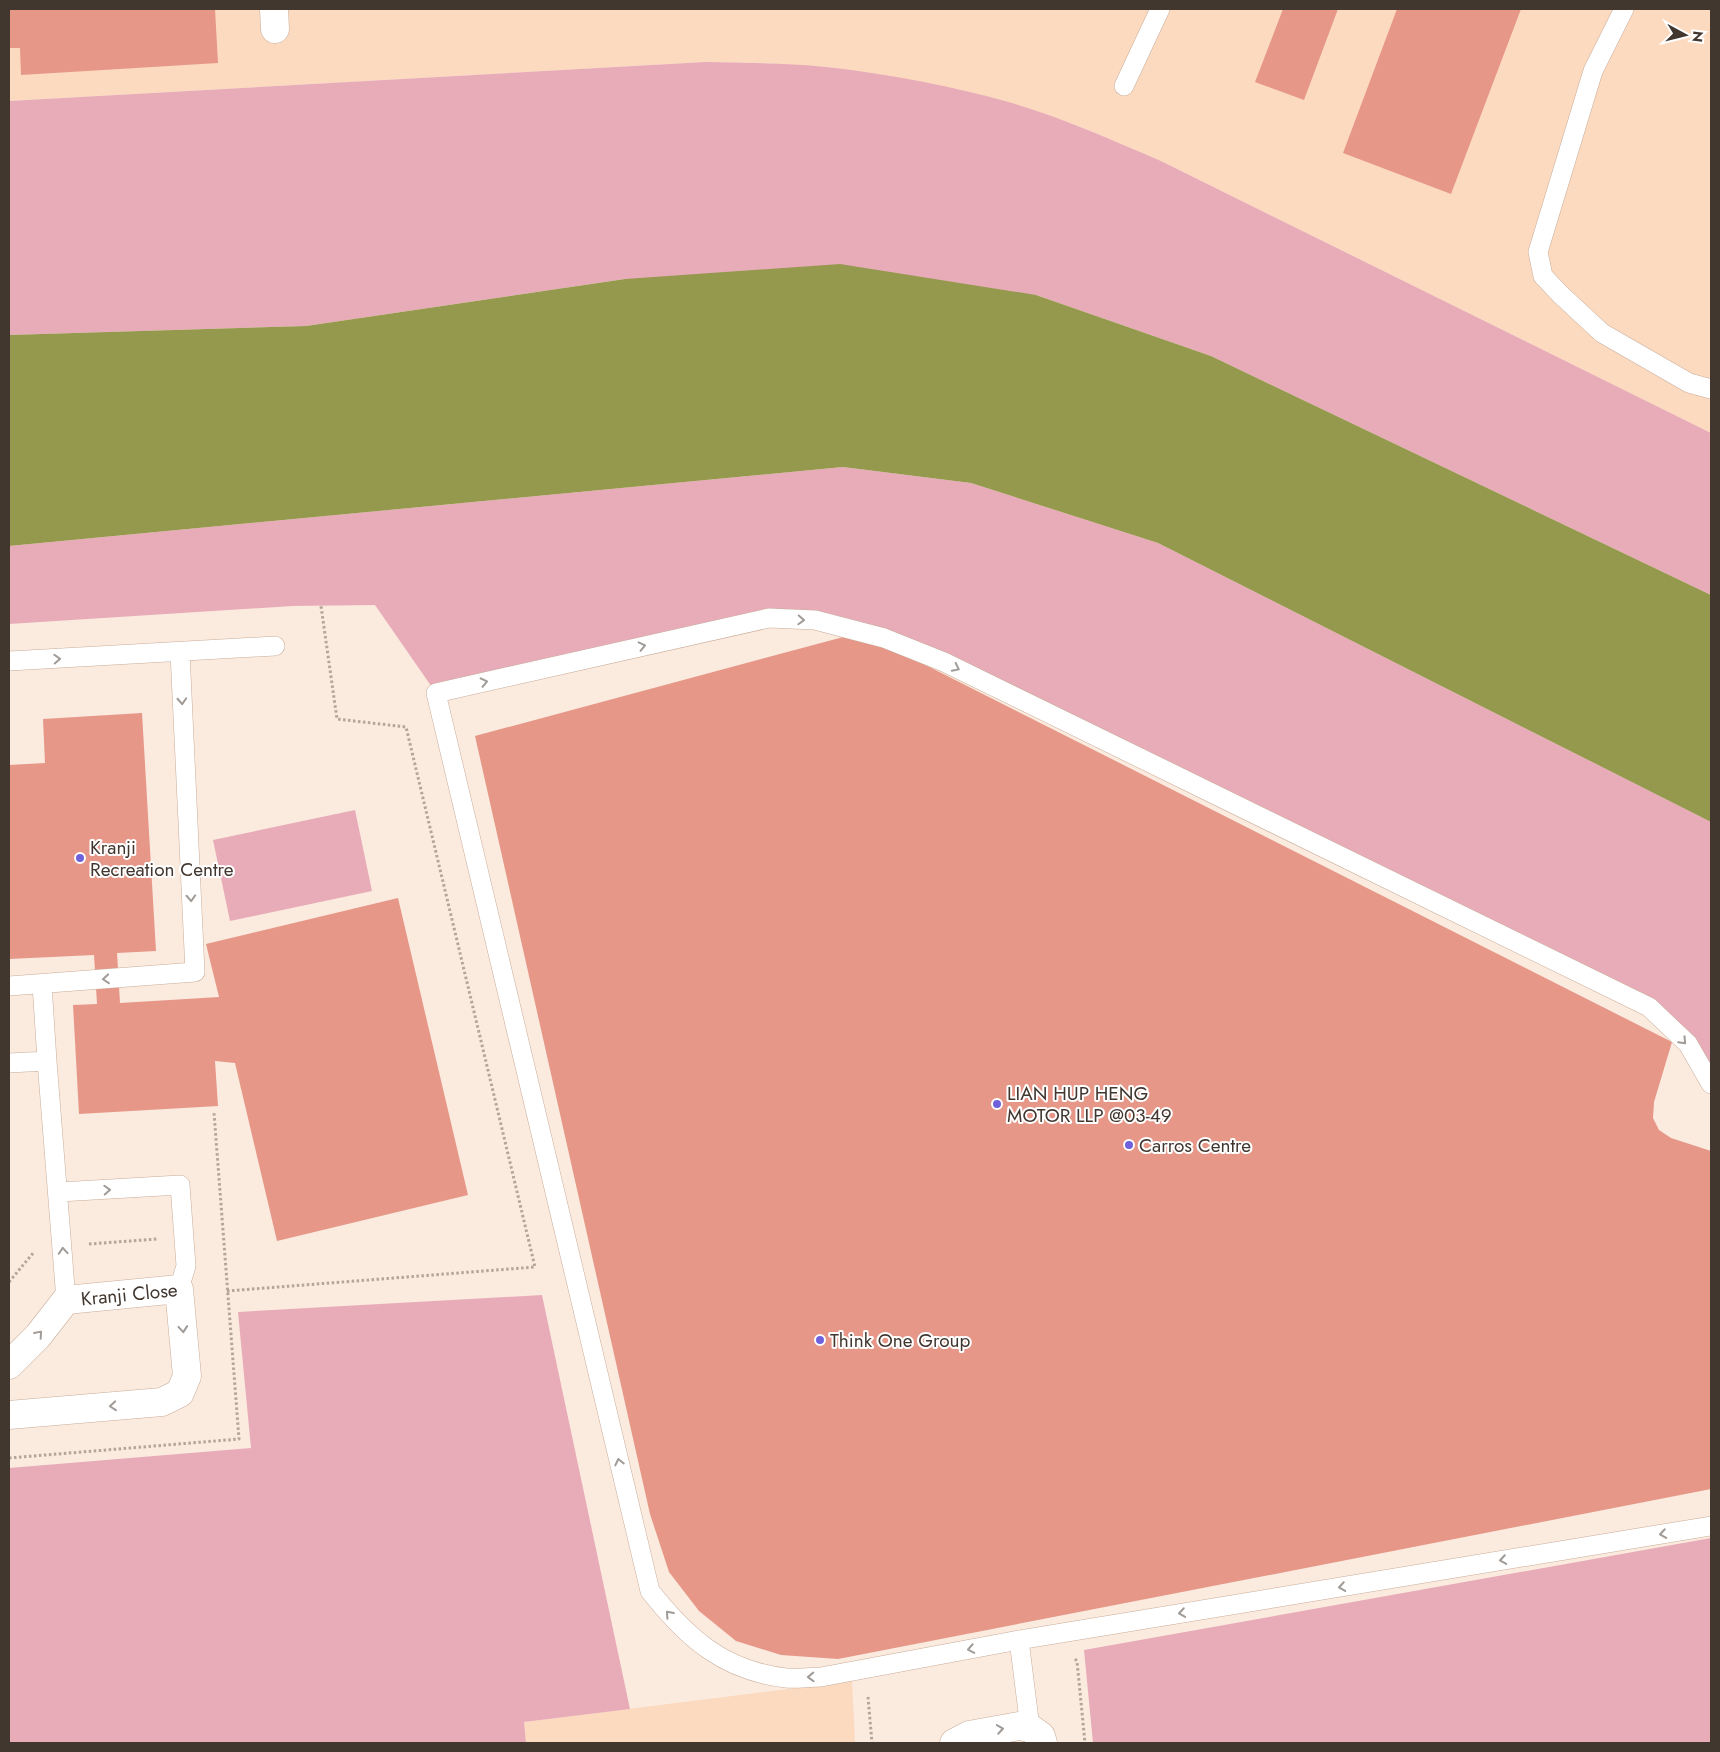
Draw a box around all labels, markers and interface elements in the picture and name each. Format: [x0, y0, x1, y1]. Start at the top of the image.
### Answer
north arrow [1660, 10, 1710, 60]
text: N [1687, 30, 1709, 43]
one-way arrow [797, 614, 805, 625]
one-way arrow [638, 641, 646, 652]
one-way arrow [54, 653, 62, 664]
one-way arrow [950, 662, 959, 672]
one-way arrow [479, 677, 488, 688]
one-way arrow [177, 697, 188, 705]
place label: Kranji Recreation Centre [90, 834, 234, 883]
marker: Kranji Recreation Centre [74, 852, 86, 864]
one-way arrow [186, 895, 197, 903]
one-way arrow [102, 973, 110, 984]
one-way arrow [1677, 1035, 1686, 1044]
place label: LIAN HUP HENG MOTOR LLP @03-49 [1007, 1080, 1172, 1129]
marker: LIAN HUP HENG MOTOR LLP @03-49 [991, 1098, 1003, 1110]
place label: Carros Centre [1139, 1132, 1251, 1159]
marker: Carros Centre [1123, 1139, 1135, 1151]
one-way arrow [103, 1184, 111, 1195]
one-way arrow [57, 1247, 68, 1255]
street label: Kranji Close [80, 1276, 179, 1312]
one-way arrow [177, 1326, 188, 1334]
place label: Think One Group [830, 1327, 971, 1354]
one-way arrow [33, 1330, 42, 1339]
marker: Think One Group [814, 1334, 826, 1346]
one-way arrow [109, 1400, 117, 1411]
one-way arrow [614, 1457, 625, 1466]
one-way arrow [1659, 1528, 1668, 1538]
one-way arrow [1498, 1555, 1507, 1565]
one-way arrow [1338, 1581, 1347, 1591]
one-way arrow [1178, 1607, 1186, 1618]
one-way arrow [665, 1610, 674, 1619]
one-way arrow [967, 1643, 975, 1653]
one-way arrow [807, 1672, 814, 1682]
one-way arrow [996, 1725, 1004, 1735]

